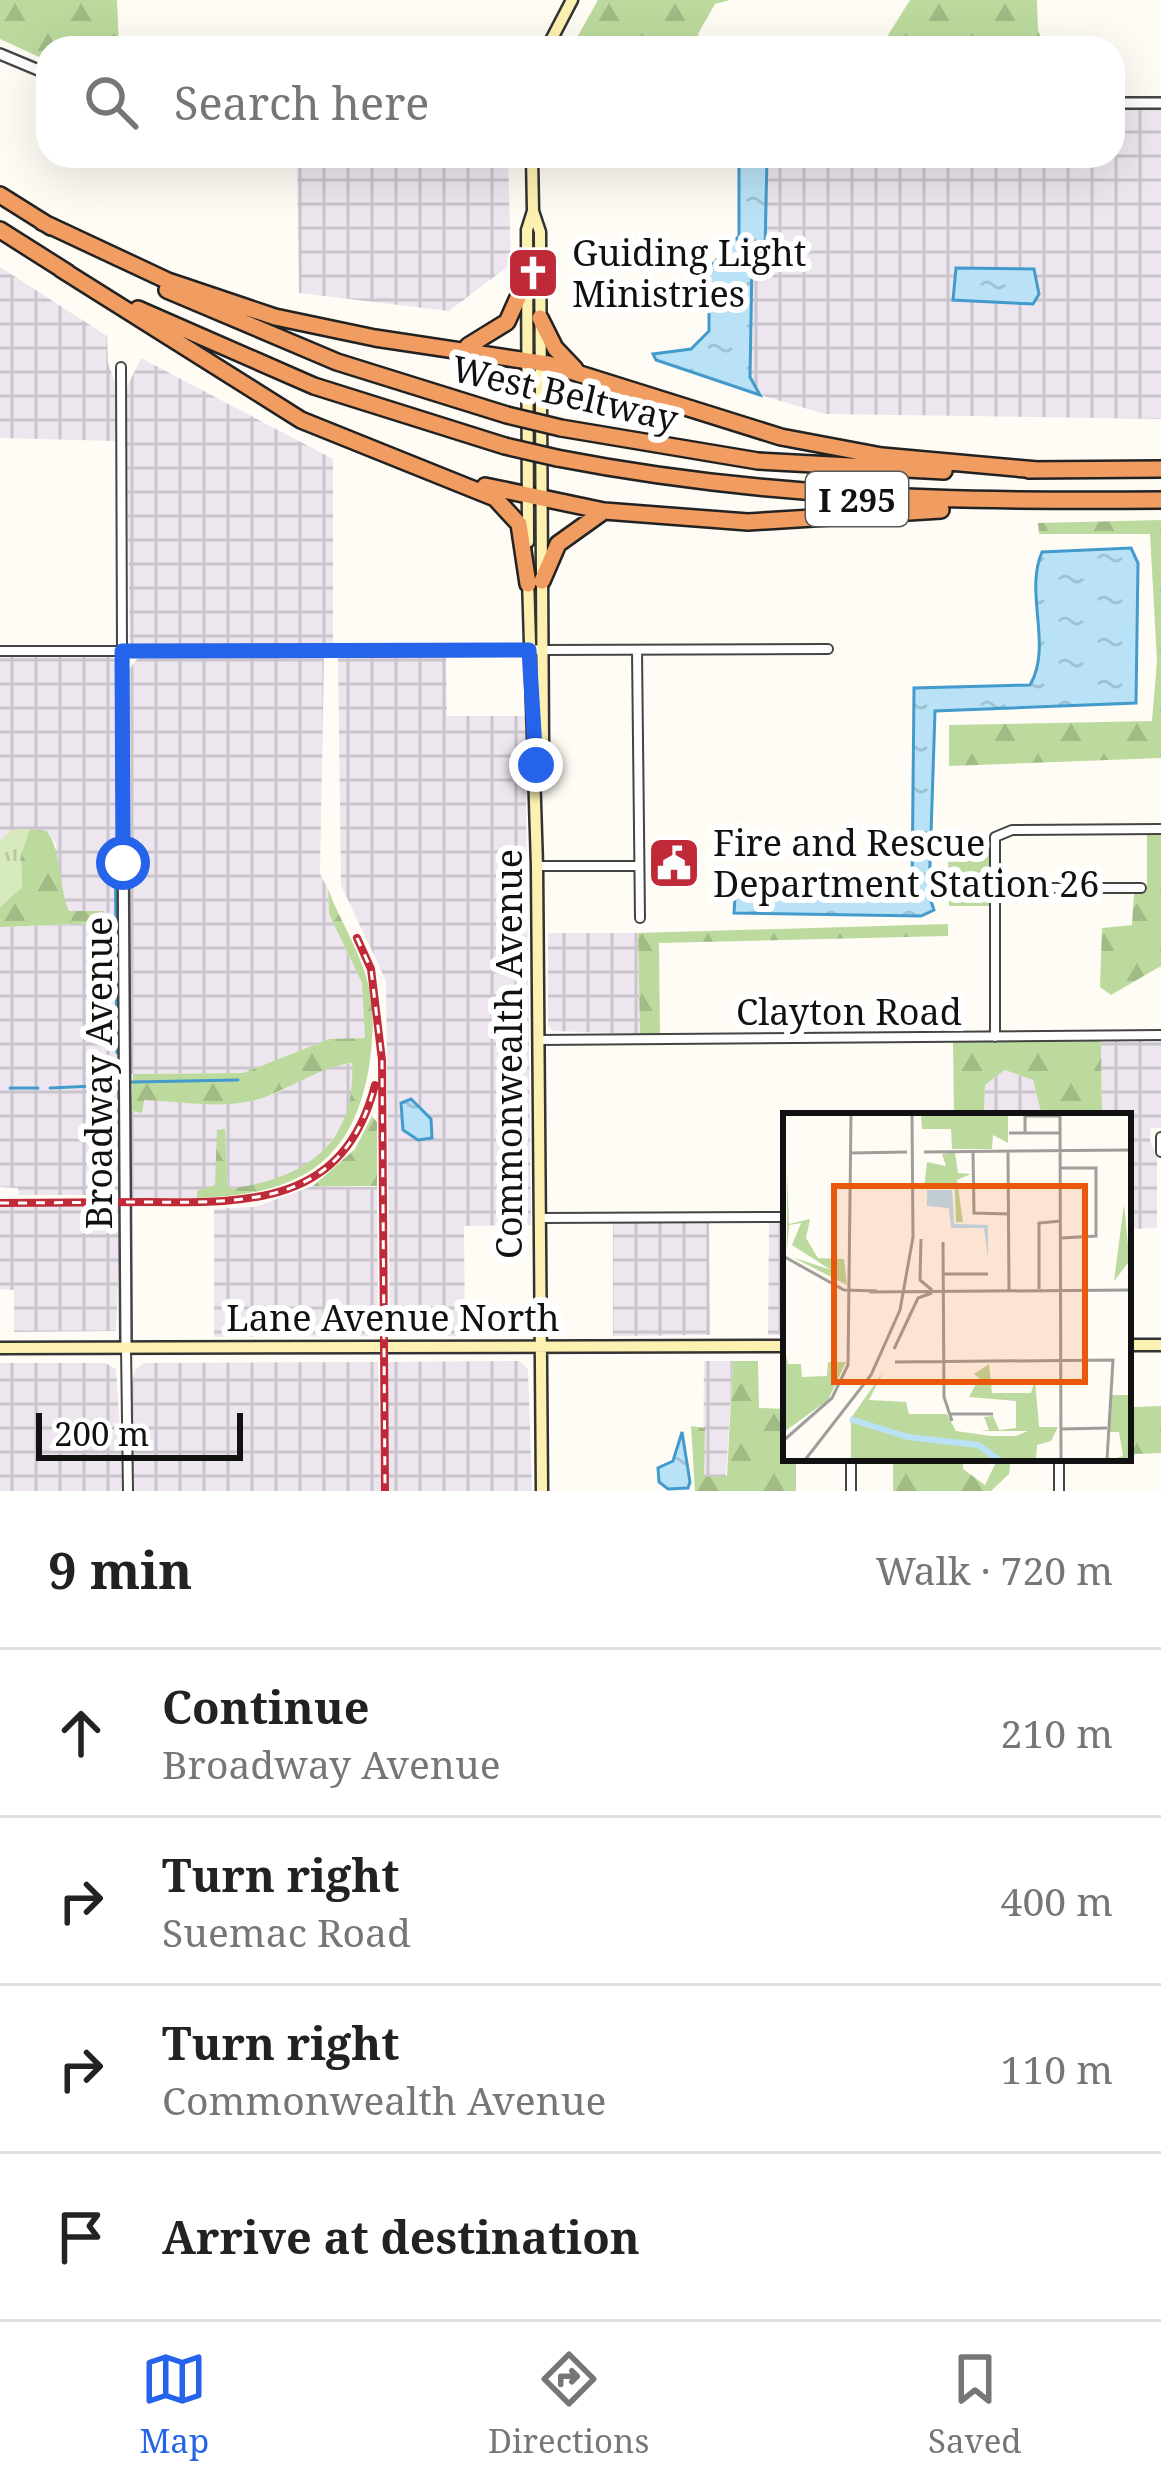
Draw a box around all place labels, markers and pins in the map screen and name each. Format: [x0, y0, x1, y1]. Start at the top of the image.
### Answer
place label: Guiding Light Ministries [572, 228, 807, 318]
church icon: Guiding Light Ministries [505, 245, 561, 301]
place label: Fire and Rescue Department Station 26 [713, 818, 1099, 908]
public building icon: Fire and Rescue Department Station 26 [646, 835, 702, 891]

